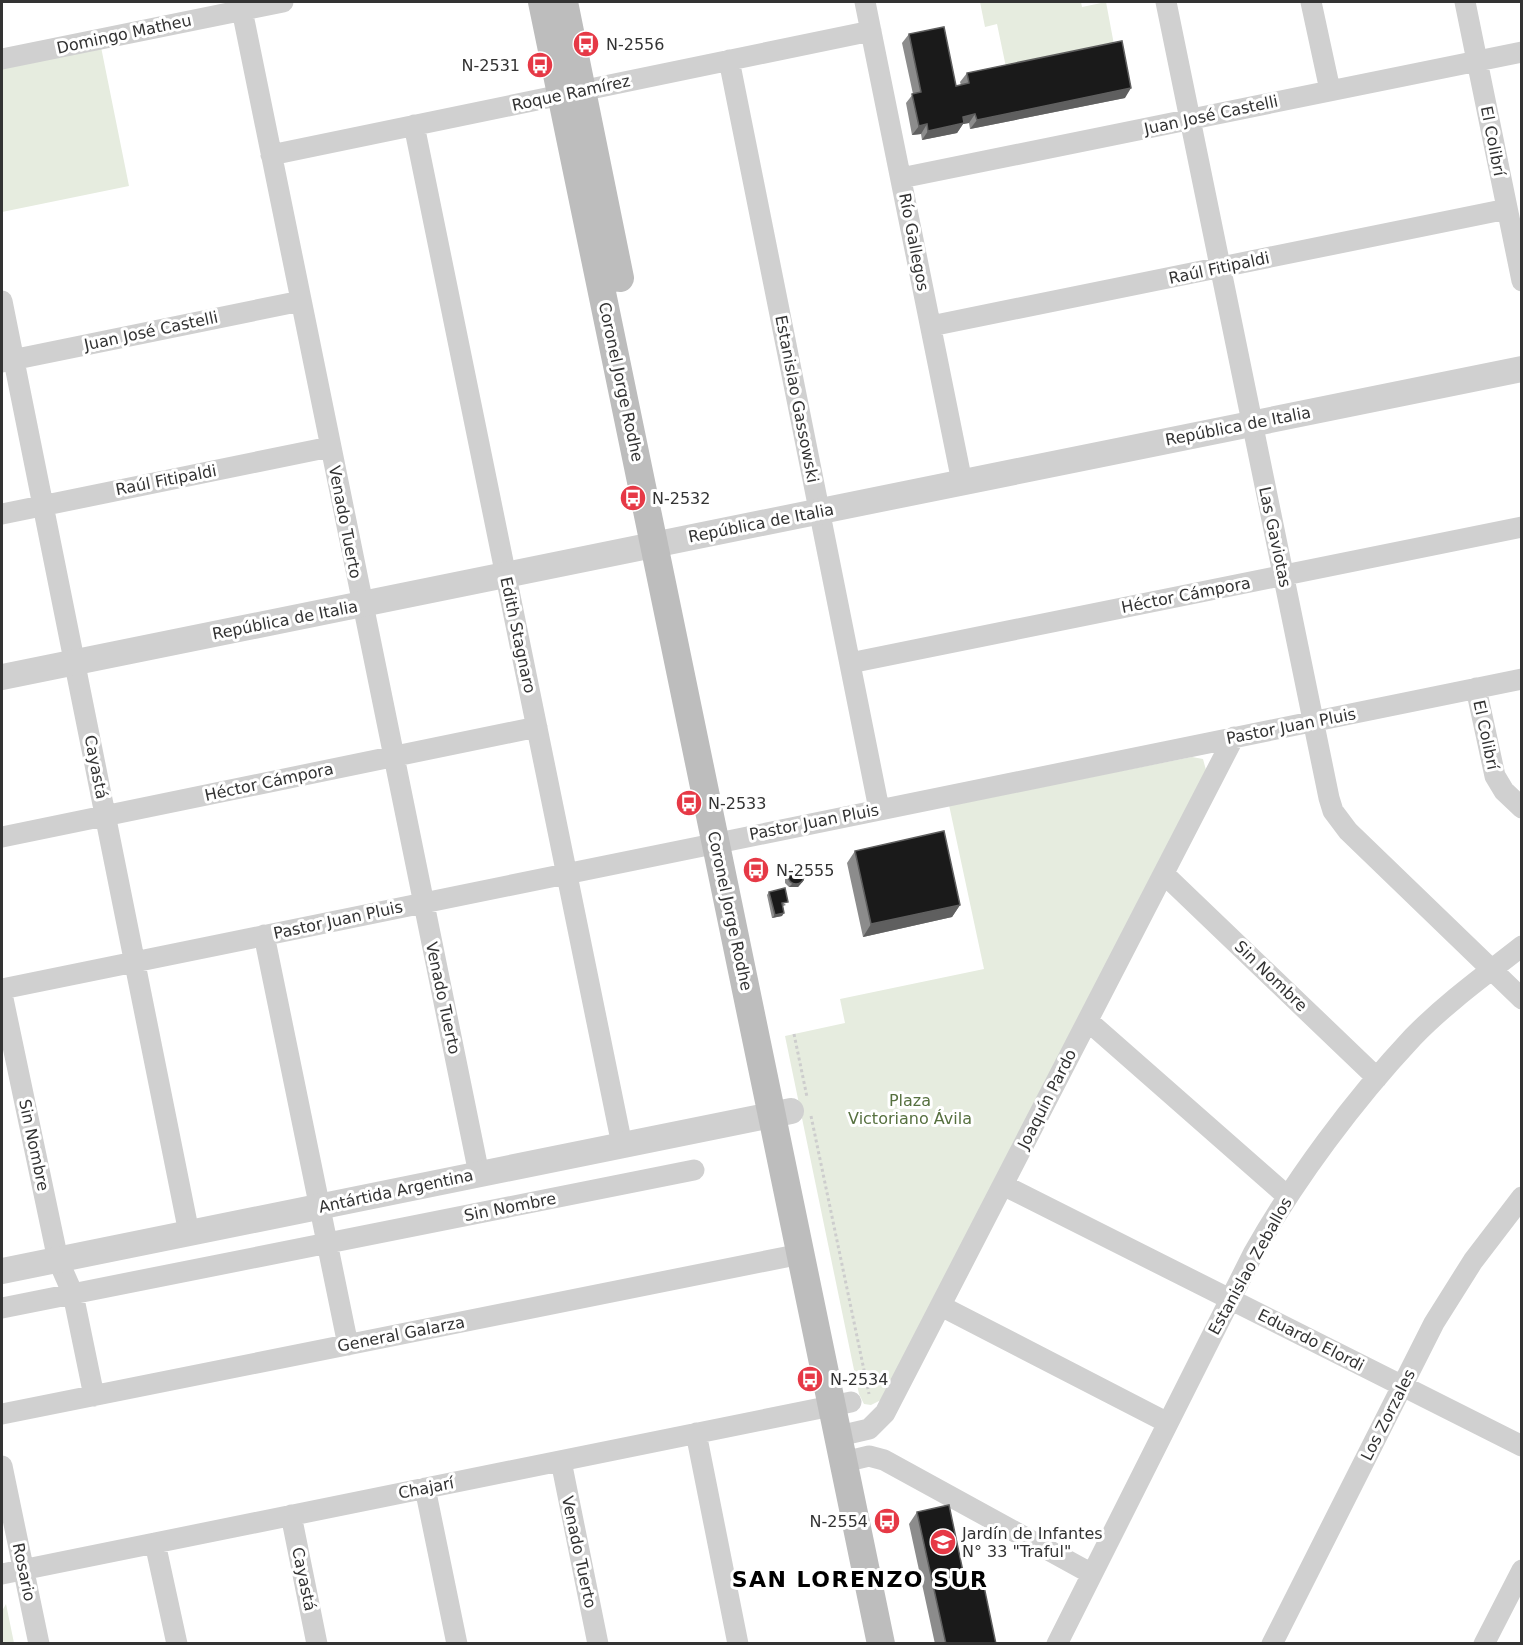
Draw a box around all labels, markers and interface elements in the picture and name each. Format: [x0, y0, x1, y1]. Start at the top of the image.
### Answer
street label: Domingo Matheu [55, 10, 193, 58]
bus stop icon: N-2556 [571, 29, 601, 59]
place label: N-2556 [606, 35, 664, 54]
bus stop icon: N-2531 [525, 50, 555, 80]
place label: N-2531 [462, 56, 520, 75]
street label: Roque Ramírez [510, 71, 632, 115]
street label: Juan José Castelli [1141, 92, 1280, 139]
street label: El Colibrí [1477, 105, 1509, 178]
street label: Río Gallegos [895, 191, 933, 293]
street label: Raúl Fitipaldi [1167, 248, 1271, 288]
street label: Coronel Jorge Rodhe [595, 300, 647, 464]
street label: Juan José Castelli [81, 308, 220, 355]
street label: Estanislao Gassowski [771, 314, 823, 484]
street label: República de Italia [1164, 403, 1312, 449]
street label: Raúl Fitipaldi [114, 461, 218, 499]
street label: Venado Tuerto [325, 464, 365, 580]
bus stop icon: N-2532 [618, 483, 648, 513]
street label: Las Gaviotas [1255, 485, 1295, 589]
place label: N-2532 [652, 489, 710, 508]
street label: República de Italia [687, 500, 835, 546]
street label: Héctor Cámpora [1120, 573, 1252, 617]
street label: Edith Stagnaro [496, 575, 540, 695]
street label: República de Italia [211, 597, 359, 643]
street label: El Colibrí [1469, 698, 1503, 772]
street label: Pastor Juan Pluis [1225, 704, 1357, 748]
street label: Cayastá [81, 733, 111, 801]
street label: Héctor Cámpora [203, 759, 335, 805]
bus stop icon: N-2533 [674, 788, 704, 818]
place label: N-2533 [708, 794, 766, 813]
street label: Pastor Juan Pluis [748, 800, 880, 844]
street label: Coronel Jorge Rodhe [704, 829, 756, 993]
bus stop icon: N-2555 [741, 855, 771, 885]
place label: N-2555 [776, 861, 834, 880]
street label: Pastor Juan Pluis [272, 897, 404, 943]
street label: Sin Nombre [1231, 937, 1311, 1015]
street label: Venado Tuerto [422, 940, 464, 1056]
street label: Joaquín Pardo [1013, 1046, 1080, 1153]
park label: Plaza Victoriano Ávila [848, 1091, 972, 1128]
street label: Sin Nombre [15, 1097, 53, 1193]
street label: Antártida Argentina [317, 1165, 475, 1217]
street label: Sin Nombre [462, 1189, 558, 1225]
street label: Estanislao Zeballos [1204, 1194, 1296, 1338]
street label: Eduardo Elordi [1255, 1305, 1367, 1375]
street label: General Galarza [336, 1312, 466, 1356]
bus stop icon: N-2534 [795, 1364, 825, 1394]
street label: Los Zorzales [1357, 1366, 1419, 1464]
place label: N-2534 [830, 1370, 888, 1389]
street label: Chajarí [397, 1473, 456, 1503]
street label: Venado Tuerto [558, 1494, 600, 1610]
bus stop icon: N-2554 [872, 1506, 902, 1536]
place label: N-2554 [810, 1512, 868, 1531]
place label: Jardín de Infantes N° 33 "Traful" [961, 1524, 1103, 1561]
school or university icon: Jardín de Infantes N° 33 "Traful" [928, 1527, 958, 1557]
street label: Rosario [9, 1541, 39, 1603]
street label: Cayastá [288, 1545, 320, 1613]
district label: SAN LORENZO SUR [732, 1567, 988, 1592]

